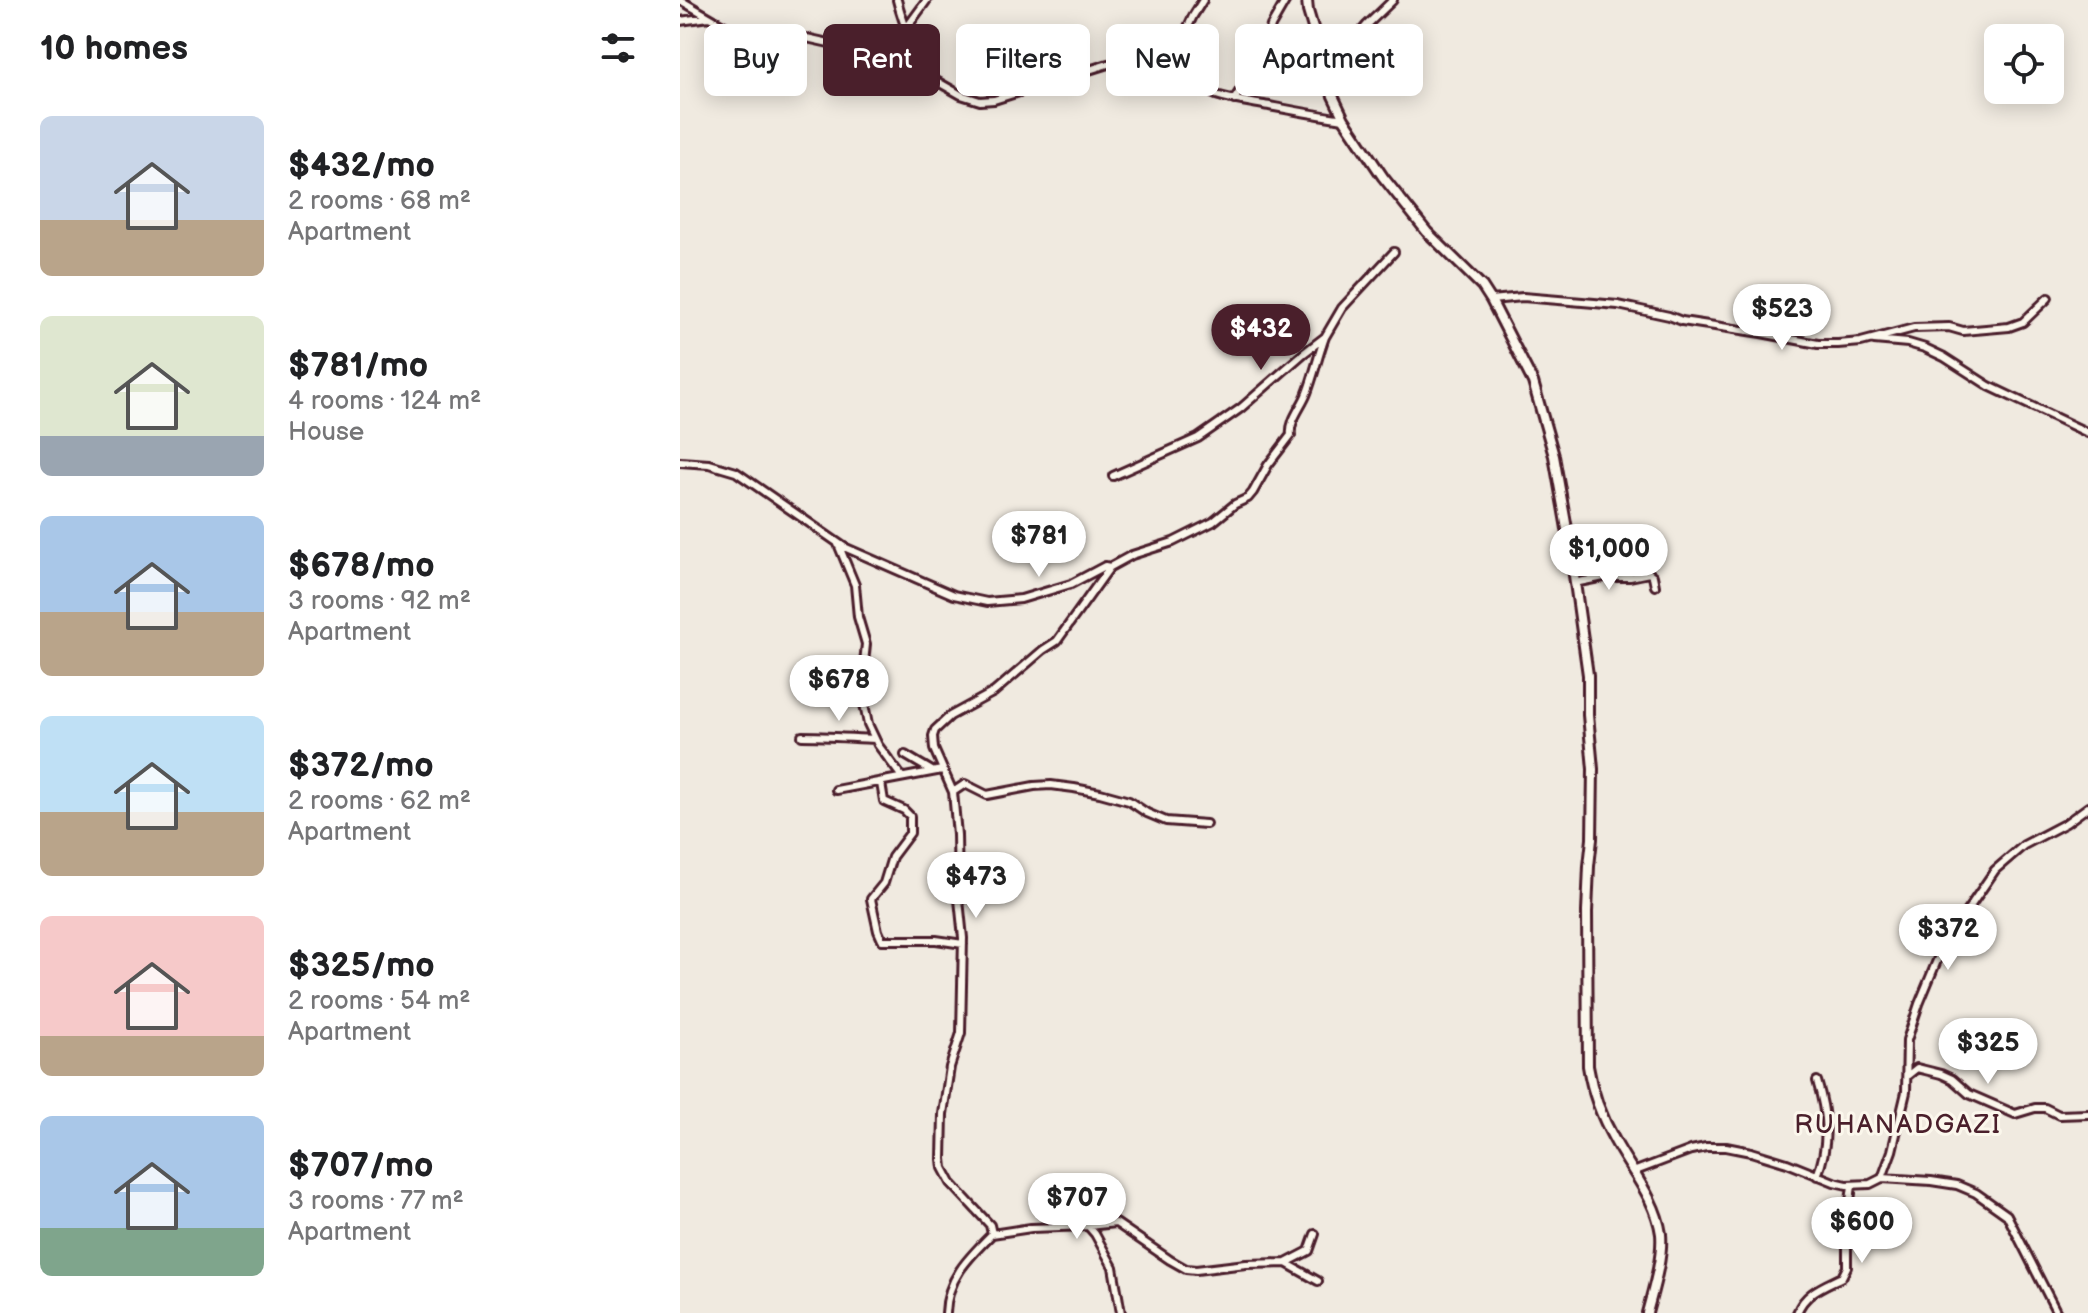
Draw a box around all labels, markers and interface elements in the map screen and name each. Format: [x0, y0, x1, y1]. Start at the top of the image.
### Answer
chip: Buy [704, 24, 807, 96]
chip: Rent [823, 24, 940, 96]
chip: Filters [956, 24, 1090, 96]
chip: New [1106, 24, 1219, 96]
chip: Apartment [1235, 24, 1423, 96]
map controls [1984, 24, 2064, 104]
button: locate [1984, 24, 2064, 104]
icon: filters [596, 26, 640, 70]
text: 10 homes [40, 28, 188, 69]
text: $432/mo [288, 145, 435, 186]
icon: home [104, 148, 200, 244]
text: 2 rooms · 68 m² [288, 186, 471, 217]
text: Apartment [288, 217, 411, 248]
pin: $523 [1735, 284, 1829, 352]
text: $523 [1751, 294, 1813, 325]
pin: $432 [1214, 304, 1308, 372]
text: $432 [1229, 314, 1293, 345]
text: $781/mo [288, 345, 428, 386]
icon: home [104, 348, 200, 444]
text: 4 rooms · 124 m² [288, 386, 481, 417]
text: House [288, 417, 364, 448]
pin: $781 [992, 511, 1086, 579]
text: $781 [1010, 521, 1068, 552]
pin: $1,000 [1544, 524, 1674, 592]
text: $1,000 [1568, 534, 1650, 565]
text: $678/mo [288, 545, 435, 586]
icon: home [104, 548, 200, 644]
text: 3 rooms · 92 m² [288, 586, 471, 617]
text: Apartment [288, 617, 411, 648]
pin: $678 [792, 655, 886, 723]
text: $678 [808, 665, 870, 696]
text: $372/mo [288, 745, 434, 786]
icon: home [104, 748, 200, 844]
text: 2 rooms · 62 m² [288, 786, 471, 817]
text: Apartment [288, 817, 411, 848]
pin: $473 [929, 852, 1023, 920]
text: $473 [945, 862, 1007, 893]
pin: $372 [1901, 904, 1995, 972]
text: $372 [1917, 914, 1979, 945]
text: $325/mo [288, 945, 435, 986]
icon: home [104, 948, 200, 1044]
text: 2 rooms · 54 m² [288, 986, 471, 1017]
text: Apartment [288, 1017, 411, 1048]
pin: $325 [1941, 1018, 2035, 1086]
text: $325 [1957, 1028, 2019, 1059]
district label: RUHANADGAZI [1794, 1110, 2002, 1141]
text: $707/mo [288, 1145, 433, 1186]
icon: home [104, 1148, 200, 1244]
pin: $707 [1030, 1173, 1124, 1241]
text: $707 [1046, 1183, 1108, 1214]
text: 3 rooms · 77 m² [288, 1186, 464, 1217]
pin: $600 [1815, 1197, 1909, 1265]
text: $600 [1829, 1207, 1895, 1238]
text: Apartment [288, 1217, 411, 1248]

